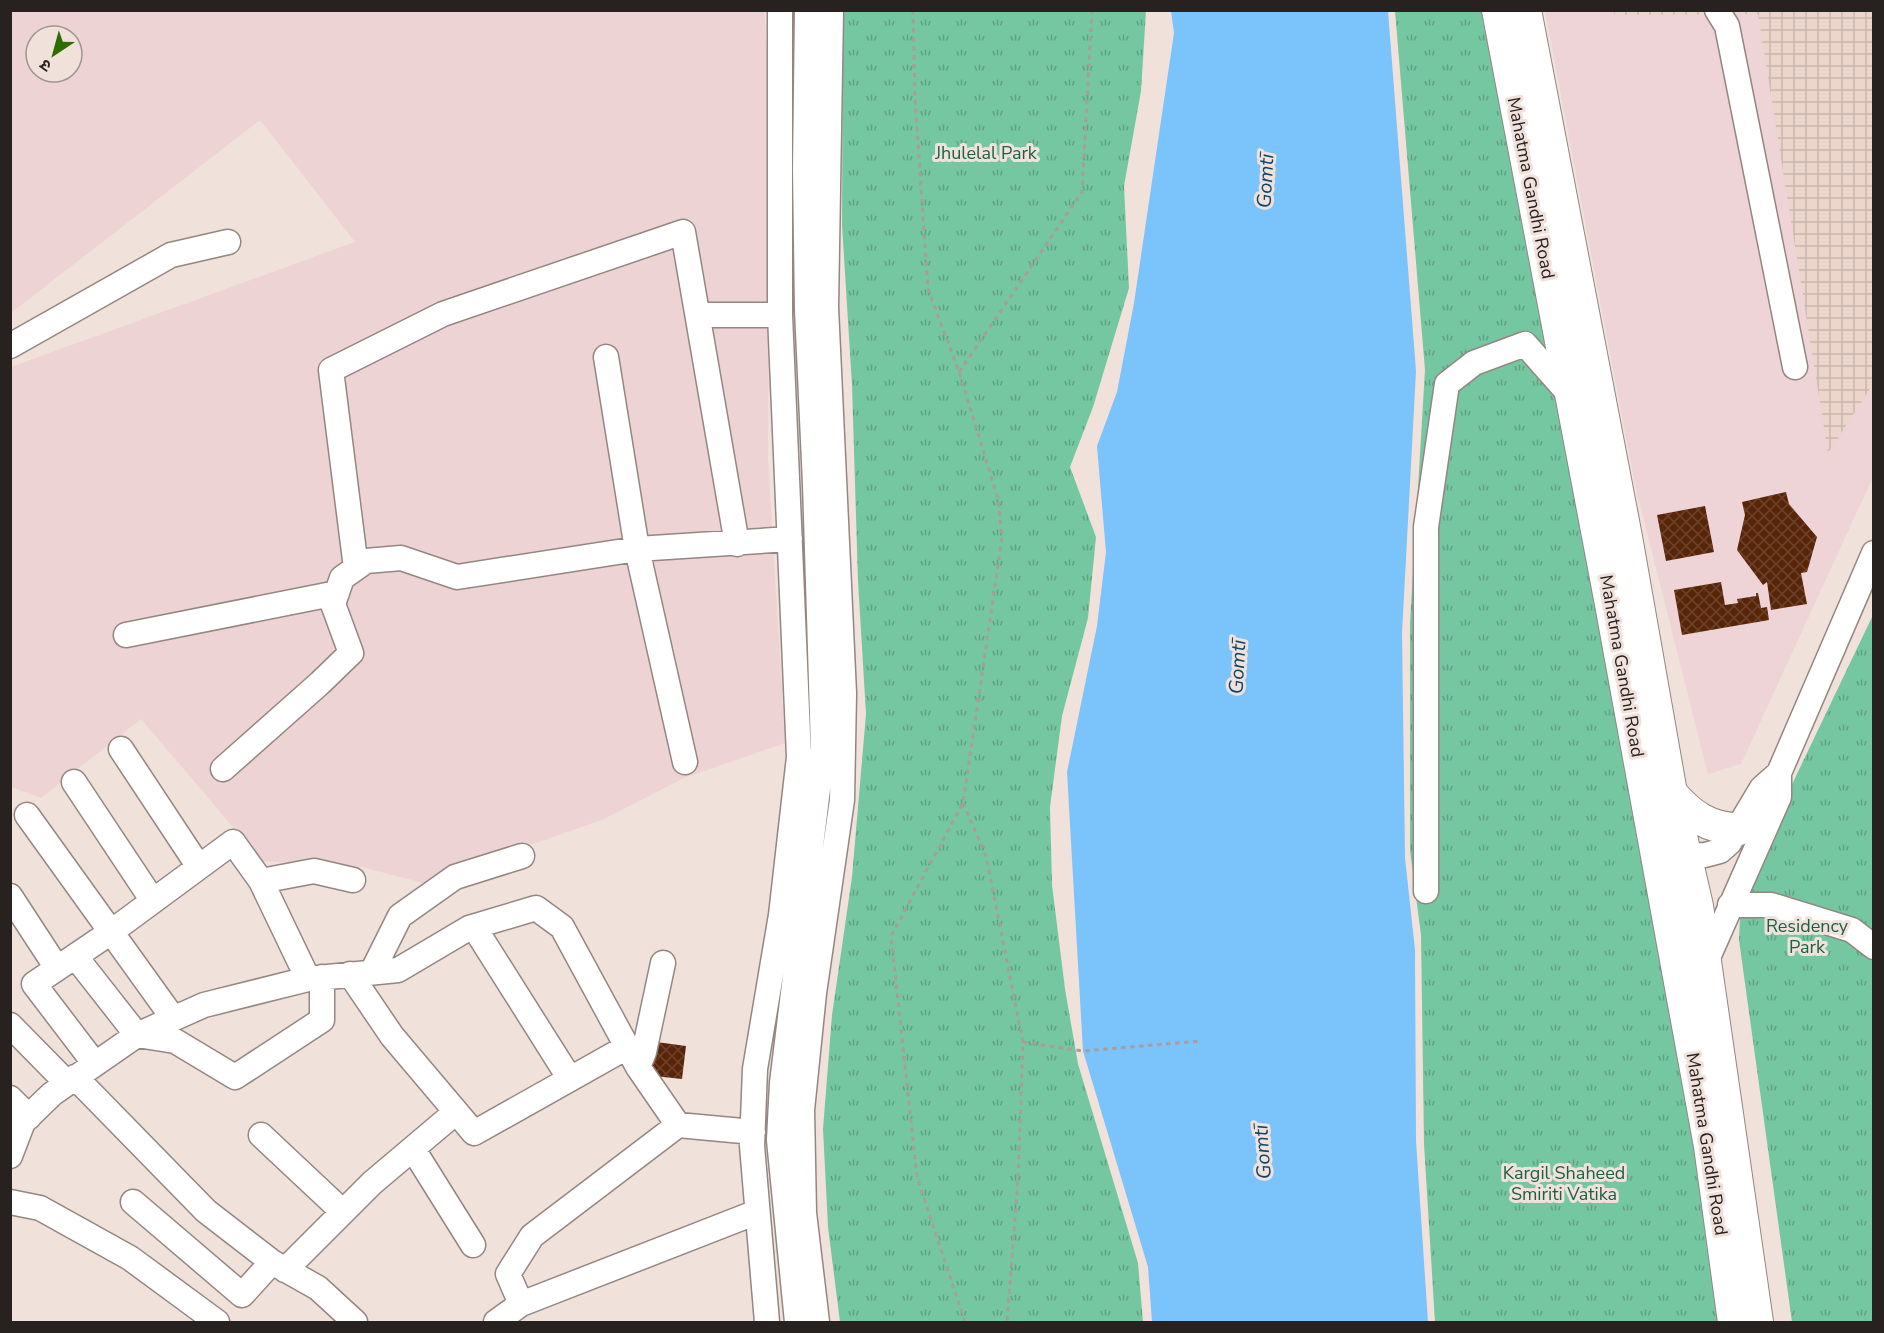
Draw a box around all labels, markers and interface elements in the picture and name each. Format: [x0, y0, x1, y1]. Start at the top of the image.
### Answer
north arrow [24, 24, 84, 84]
text: उ [35, 53, 56, 77]
street label: Mahatma Gandhi Road [1502, 95, 1560, 281]
park label: Jhulelal Park [934, 141, 1038, 165]
water label: Gomtī [1251, 151, 1281, 209]
street label: Mahatma Gandhi Road [1594, 573, 1650, 759]
water label: Gomtī [1223, 637, 1253, 695]
park label: Residency Park [1766, 914, 1849, 959]
street label: Mahatma Gandhi Road [1681, 1051, 1733, 1237]
water label: Gomtī [1247, 1122, 1278, 1180]
park label: Kargil Shaheed Smiriti Vatika [1503, 1161, 1625, 1206]

